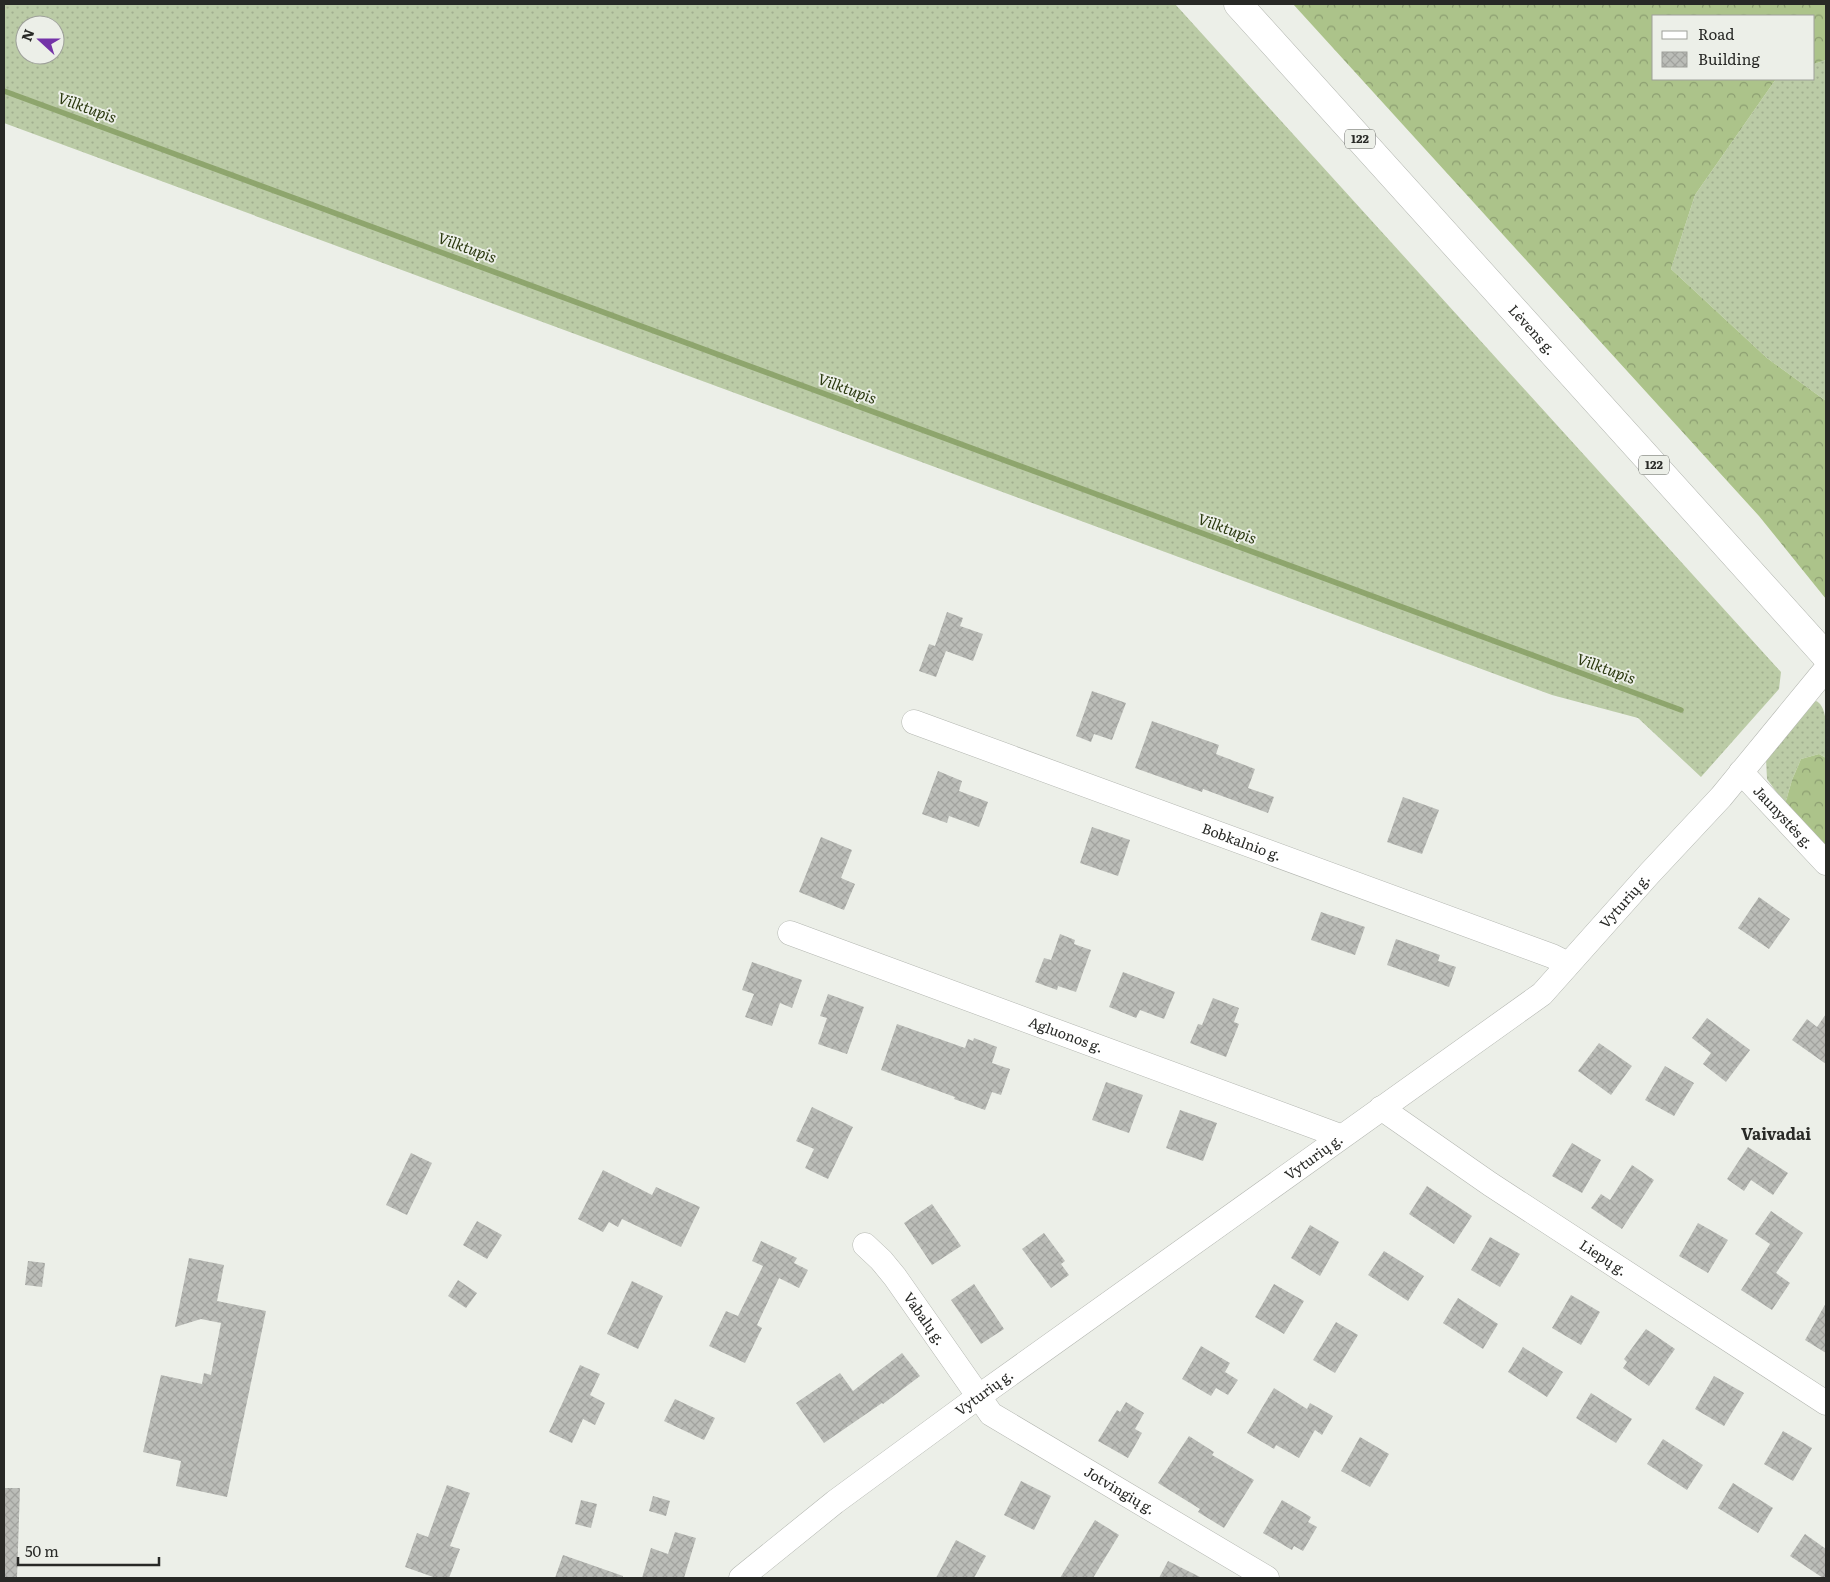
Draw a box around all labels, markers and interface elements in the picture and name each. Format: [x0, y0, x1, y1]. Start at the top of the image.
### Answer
north arrow [15, 15, 65, 65]
legend [1652, 15, 1815, 80]
text: Road [1698, 22, 1734, 45]
text: N [15, 26, 38, 44]
text: Building [1698, 47, 1760, 70]
water label: Vilktupis [55, 85, 120, 128]
road number: 122 [1345, 130, 1375, 148]
water label: Vilktupis [435, 225, 500, 268]
street label: Lėvens g. [1505, 300, 1561, 359]
water label: Vilktupis [815, 366, 880, 409]
road number: 122 [1639, 456, 1669, 474]
water label: Vilktupis [1195, 506, 1260, 549]
water label: Vilktupis [1574, 646, 1639, 689]
street label: Jaunystės g. [1749, 781, 1819, 853]
street label: Bobkalnio g. [1199, 817, 1285, 865]
street label: Vyturių g. [1594, 869, 1654, 932]
street label: Agluonos g. [1026, 1011, 1106, 1057]
district label: Vaivadai [1741, 1121, 1811, 1145]
street label: Vyturių g. [1280, 1129, 1346, 1184]
street label: Liepų g. [1576, 1234, 1632, 1280]
street label: Vabalų g. [899, 1288, 951, 1349]
street label: Vyturių g. [951, 1364, 1017, 1420]
street label: Jotvingių g. [1081, 1461, 1160, 1519]
scale bar [18, 1534, 159, 1566]
text: 50 m [25, 1539, 59, 1562]

